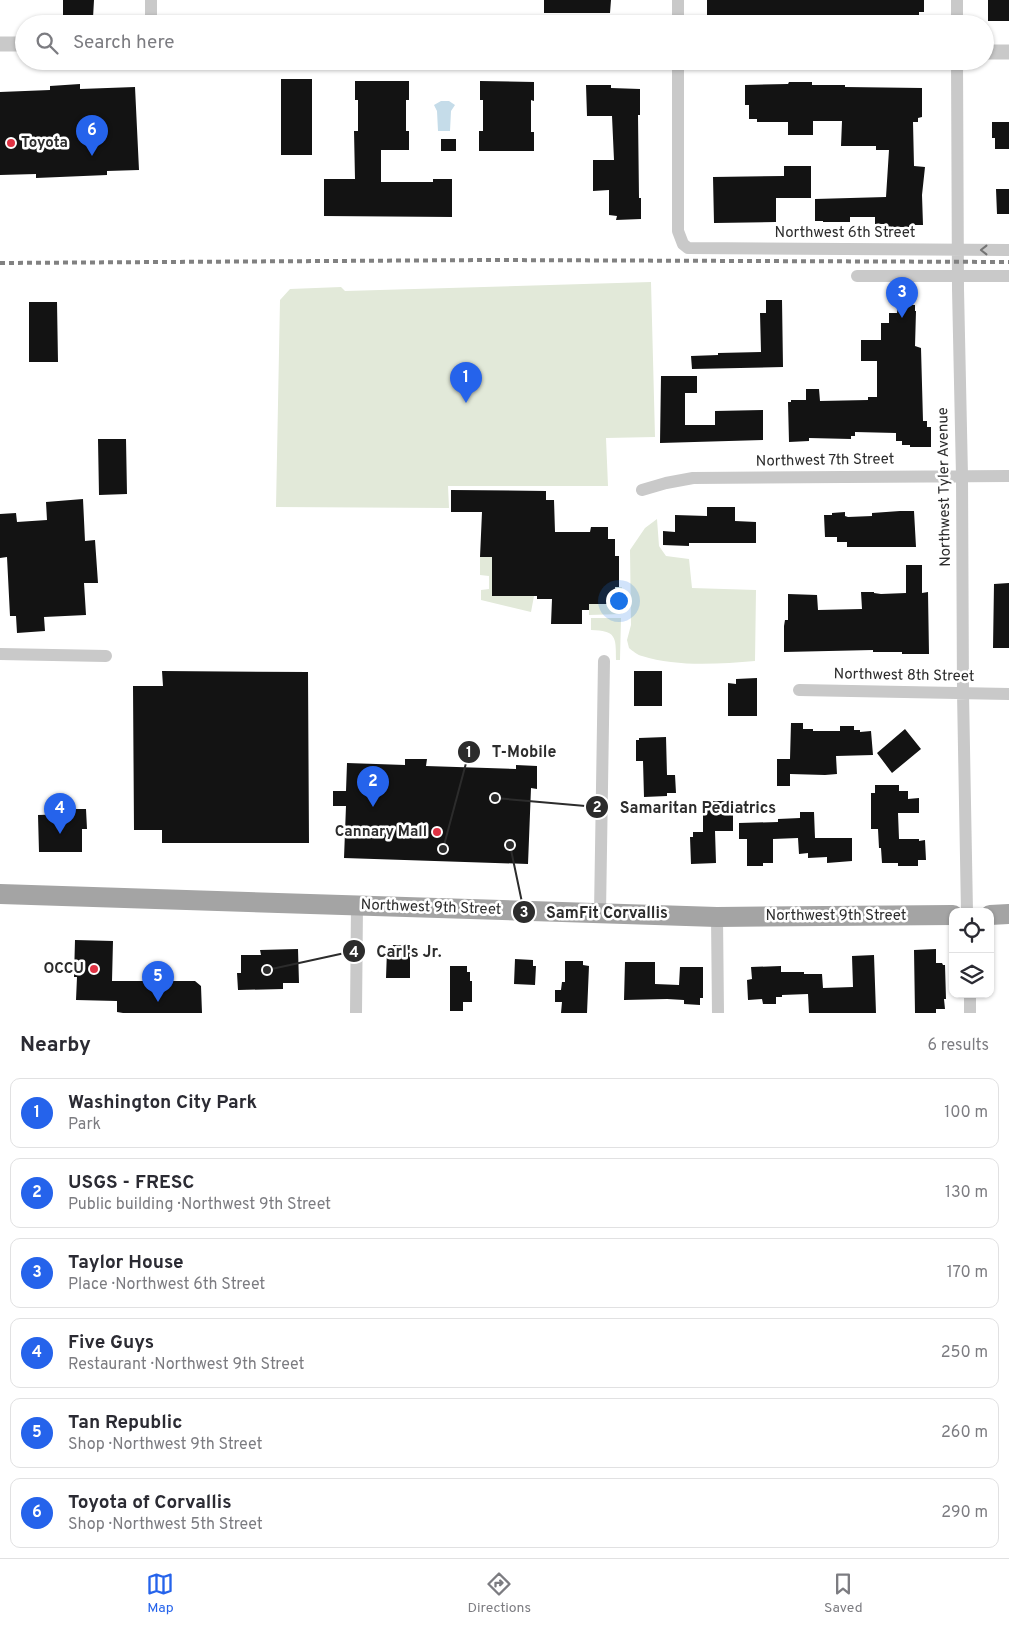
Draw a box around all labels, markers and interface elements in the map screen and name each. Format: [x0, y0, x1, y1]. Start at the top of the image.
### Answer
search box [15, 15, 994, 70]
icon: search [33, 29, 61, 57]
text: Search here [73, 31, 175, 55]
pin: 6 [76, 115, 108, 156]
place label: Toyota [21, 134, 68, 153]
marker: Toyota [5, 137, 17, 149]
street label: Northwest 6th Street [775, 224, 915, 243]
one-way arrow [979, 245, 987, 255]
pin: 3 [886, 277, 918, 318]
pin: 1 [450, 362, 482, 403]
street label: Northwest Tyler Avenue [934, 407, 956, 567]
street label: Northwest 7th Street [756, 450, 894, 472]
your location [606, 588, 632, 614]
street label: Northwest 8th Street [833, 665, 975, 687]
callout: T-Mobile [457, 736, 566, 767]
text: T-Mobile [492, 743, 556, 763]
text: 1 [466, 744, 472, 763]
pin: 2 [357, 766, 389, 807]
callout: Samaritan Pediatrics [585, 791, 786, 822]
pin: 4 [44, 793, 76, 834]
text: 2 [592, 799, 602, 818]
text: Samaritan Pediatrics [620, 799, 776, 819]
place label: Cannary Mall [335, 823, 427, 842]
marker: Cannary Mall [431, 826, 443, 838]
street label: Northwest 9th Street [360, 896, 502, 920]
callout: SamFit Corvallis [511, 897, 678, 928]
text: 3 [520, 904, 529, 923]
text: SamFit Corvallis [546, 904, 668, 924]
street label: Northwest 9th Street [766, 907, 906, 926]
map controls [949, 908, 994, 998]
button: locate [949, 908, 994, 953]
callout: Carl's Jr. [341, 936, 452, 967]
text: Carl's Jr. [376, 943, 442, 963]
text: 4 [349, 944, 359, 963]
button: layers [949, 953, 994, 998]
place label: OCCU [43, 960, 84, 979]
pin: 5 [142, 961, 174, 1002]
marker: OCCU [88, 963, 100, 975]
text: Nearby [20, 1032, 91, 1059]
text: 6 results [927, 1036, 989, 1056]
text: Washington City Park [68, 1091, 257, 1115]
text: 1 [34, 1103, 40, 1123]
text: 100 m [944, 1103, 988, 1123]
text: Park [68, 1115, 101, 1135]
text: USGS - FRESC [68, 1171, 194, 1195]
text: 2 [32, 1183, 42, 1203]
text: 130 m [945, 1183, 988, 1203]
text: Public building · Northwest 9th Street [68, 1195, 331, 1215]
text: Taylor House [68, 1251, 184, 1275]
text: 3 [32, 1263, 42, 1283]
text: 170 m [947, 1263, 988, 1283]
text: Place · Northwest 6th Street [68, 1275, 265, 1295]
text: Five Guys [68, 1331, 154, 1355]
text: 4 [32, 1343, 42, 1363]
text: 250 m [941, 1343, 988, 1363]
text: Restaurant · Northwest 9th Street [68, 1355, 305, 1375]
text: Tan Republic [68, 1411, 182, 1435]
text: 5 [32, 1423, 42, 1443]
text: 260 m [941, 1423, 988, 1443]
text: Shop · Northwest 9th Street [68, 1435, 262, 1455]
text: Toyota of Corvallis [68, 1491, 232, 1515]
text: 6 [32, 1503, 42, 1523]
text: 290 m [941, 1503, 988, 1523]
text: Shop · Northwest 5th Street [68, 1515, 263, 1535]
tab: Map [146, 1570, 174, 1617]
tab: Directions [467, 1570, 531, 1617]
tab: Saved [824, 1570, 863, 1617]

